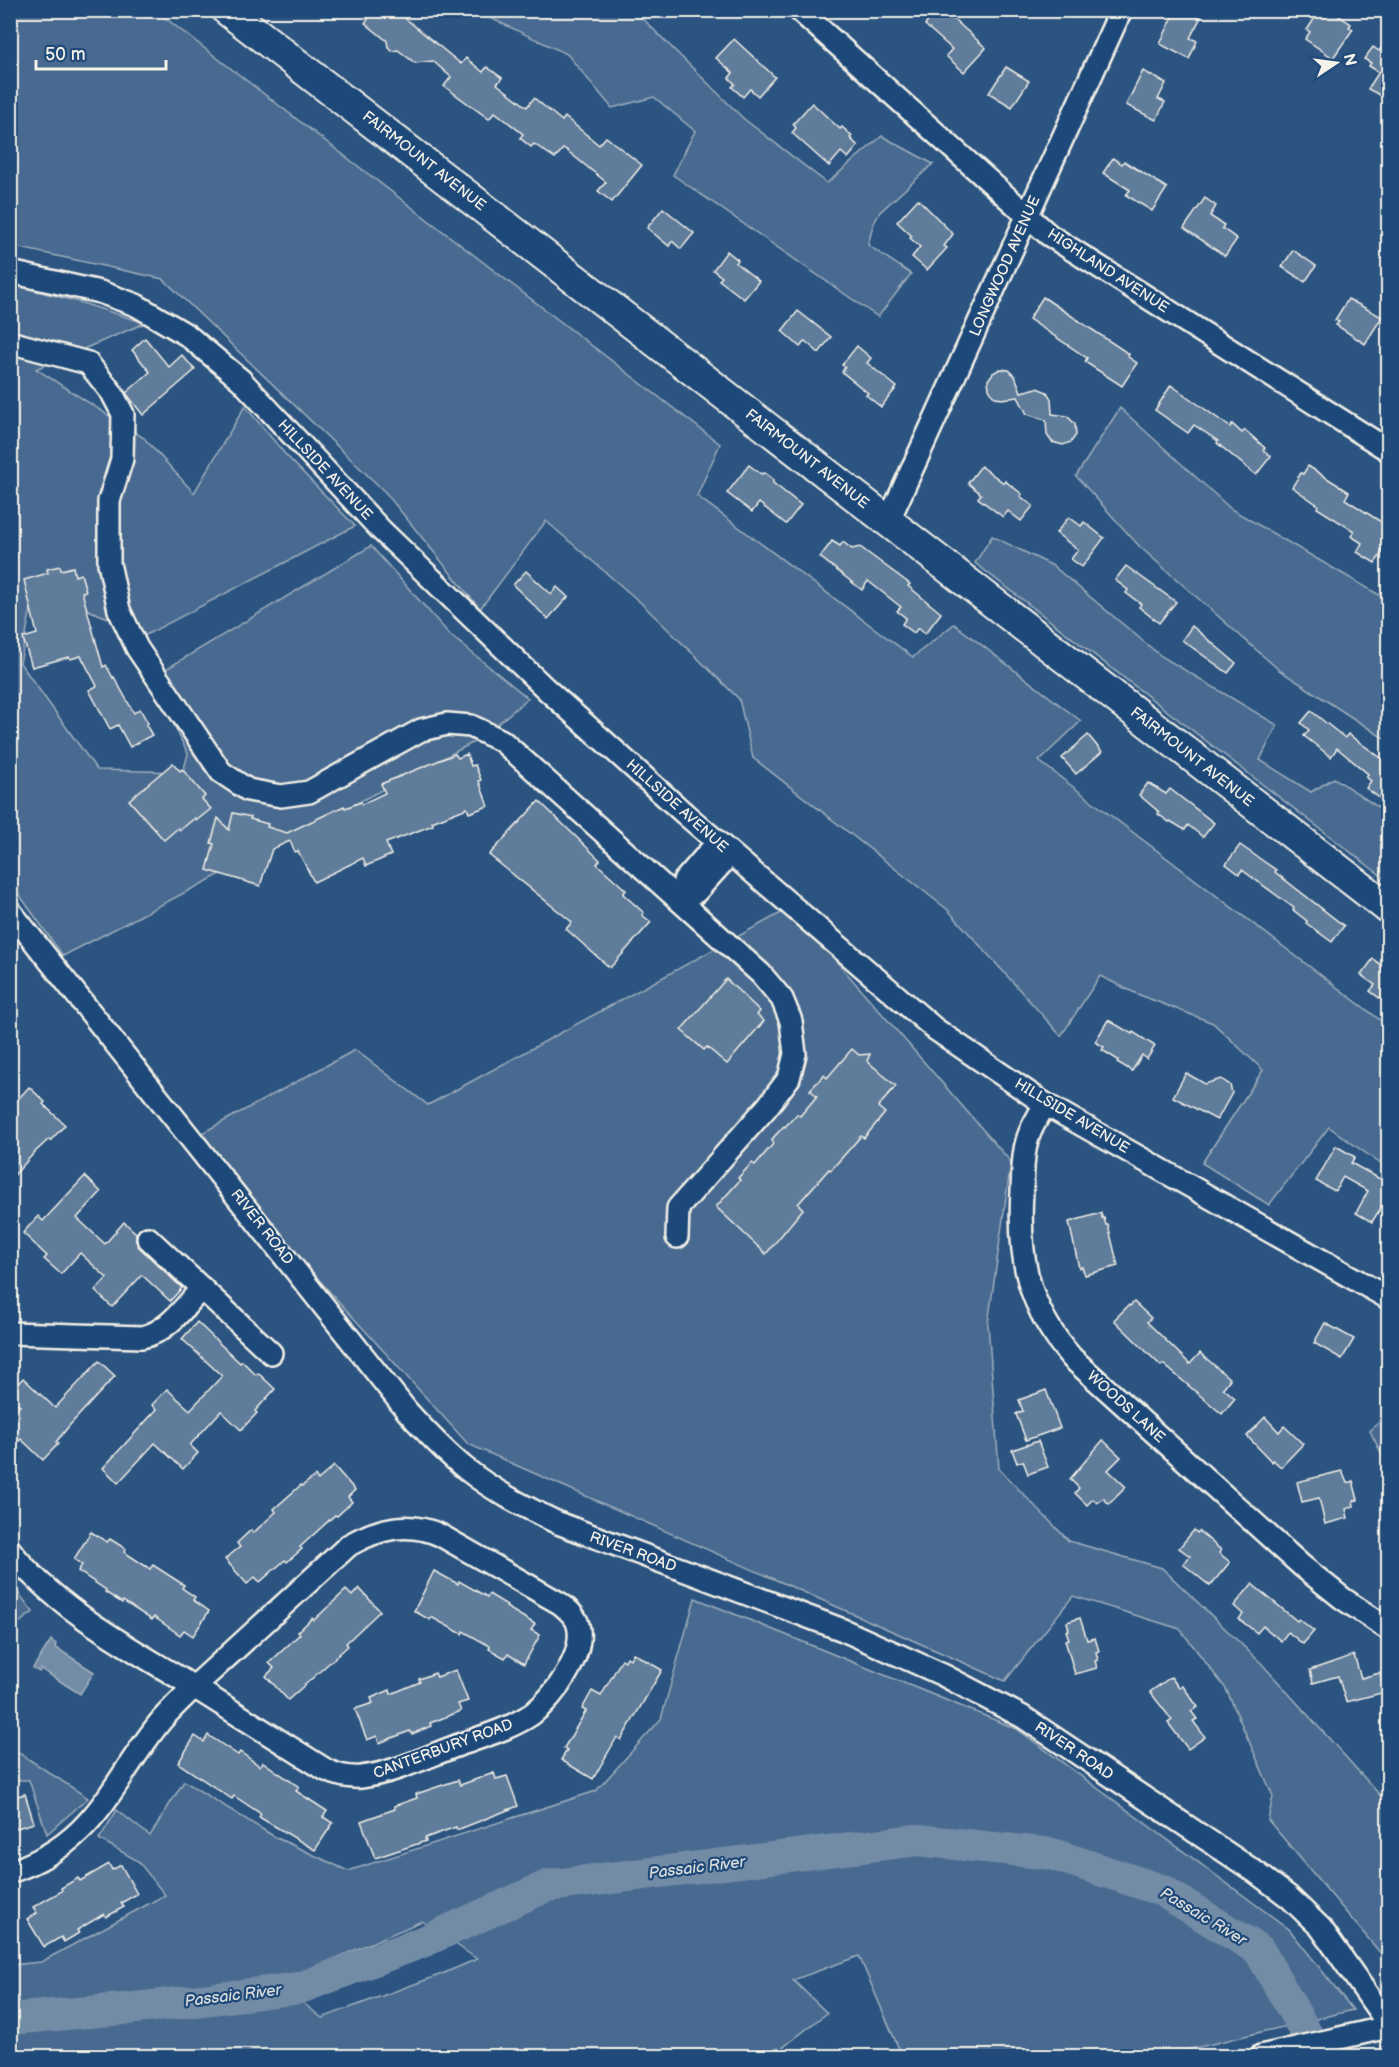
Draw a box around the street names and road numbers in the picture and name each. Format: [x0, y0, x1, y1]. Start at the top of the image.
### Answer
street label: FAIRMOUNT AVENUE [358, 107, 490, 215]
street label: LONGWOOD AVENUE [965, 193, 1045, 339]
street label: HIGHLAND AVENUE [1044, 225, 1172, 317]
street label: FAIRMOUNT AVENUE [741, 405, 873, 513]
street label: HILLSIDE AVENUE [273, 416, 377, 524]
street label: FAIRMOUNT AVENUE [1126, 703, 1258, 811]
street label: HILLSIDE AVENUE [622, 755, 732, 857]
street label: HILLSIDE AVENUE [1011, 1074, 1133, 1158]
street label: RIVER ROAD [227, 1185, 298, 1269]
street label: WOODS LANE [1083, 1367, 1169, 1447]
street label: RIVER ROAD [587, 1528, 679, 1576]
street label: CANTERBURY ROAD [371, 1715, 515, 1783]
street label: RIVER ROAD [1031, 1718, 1117, 1784]

